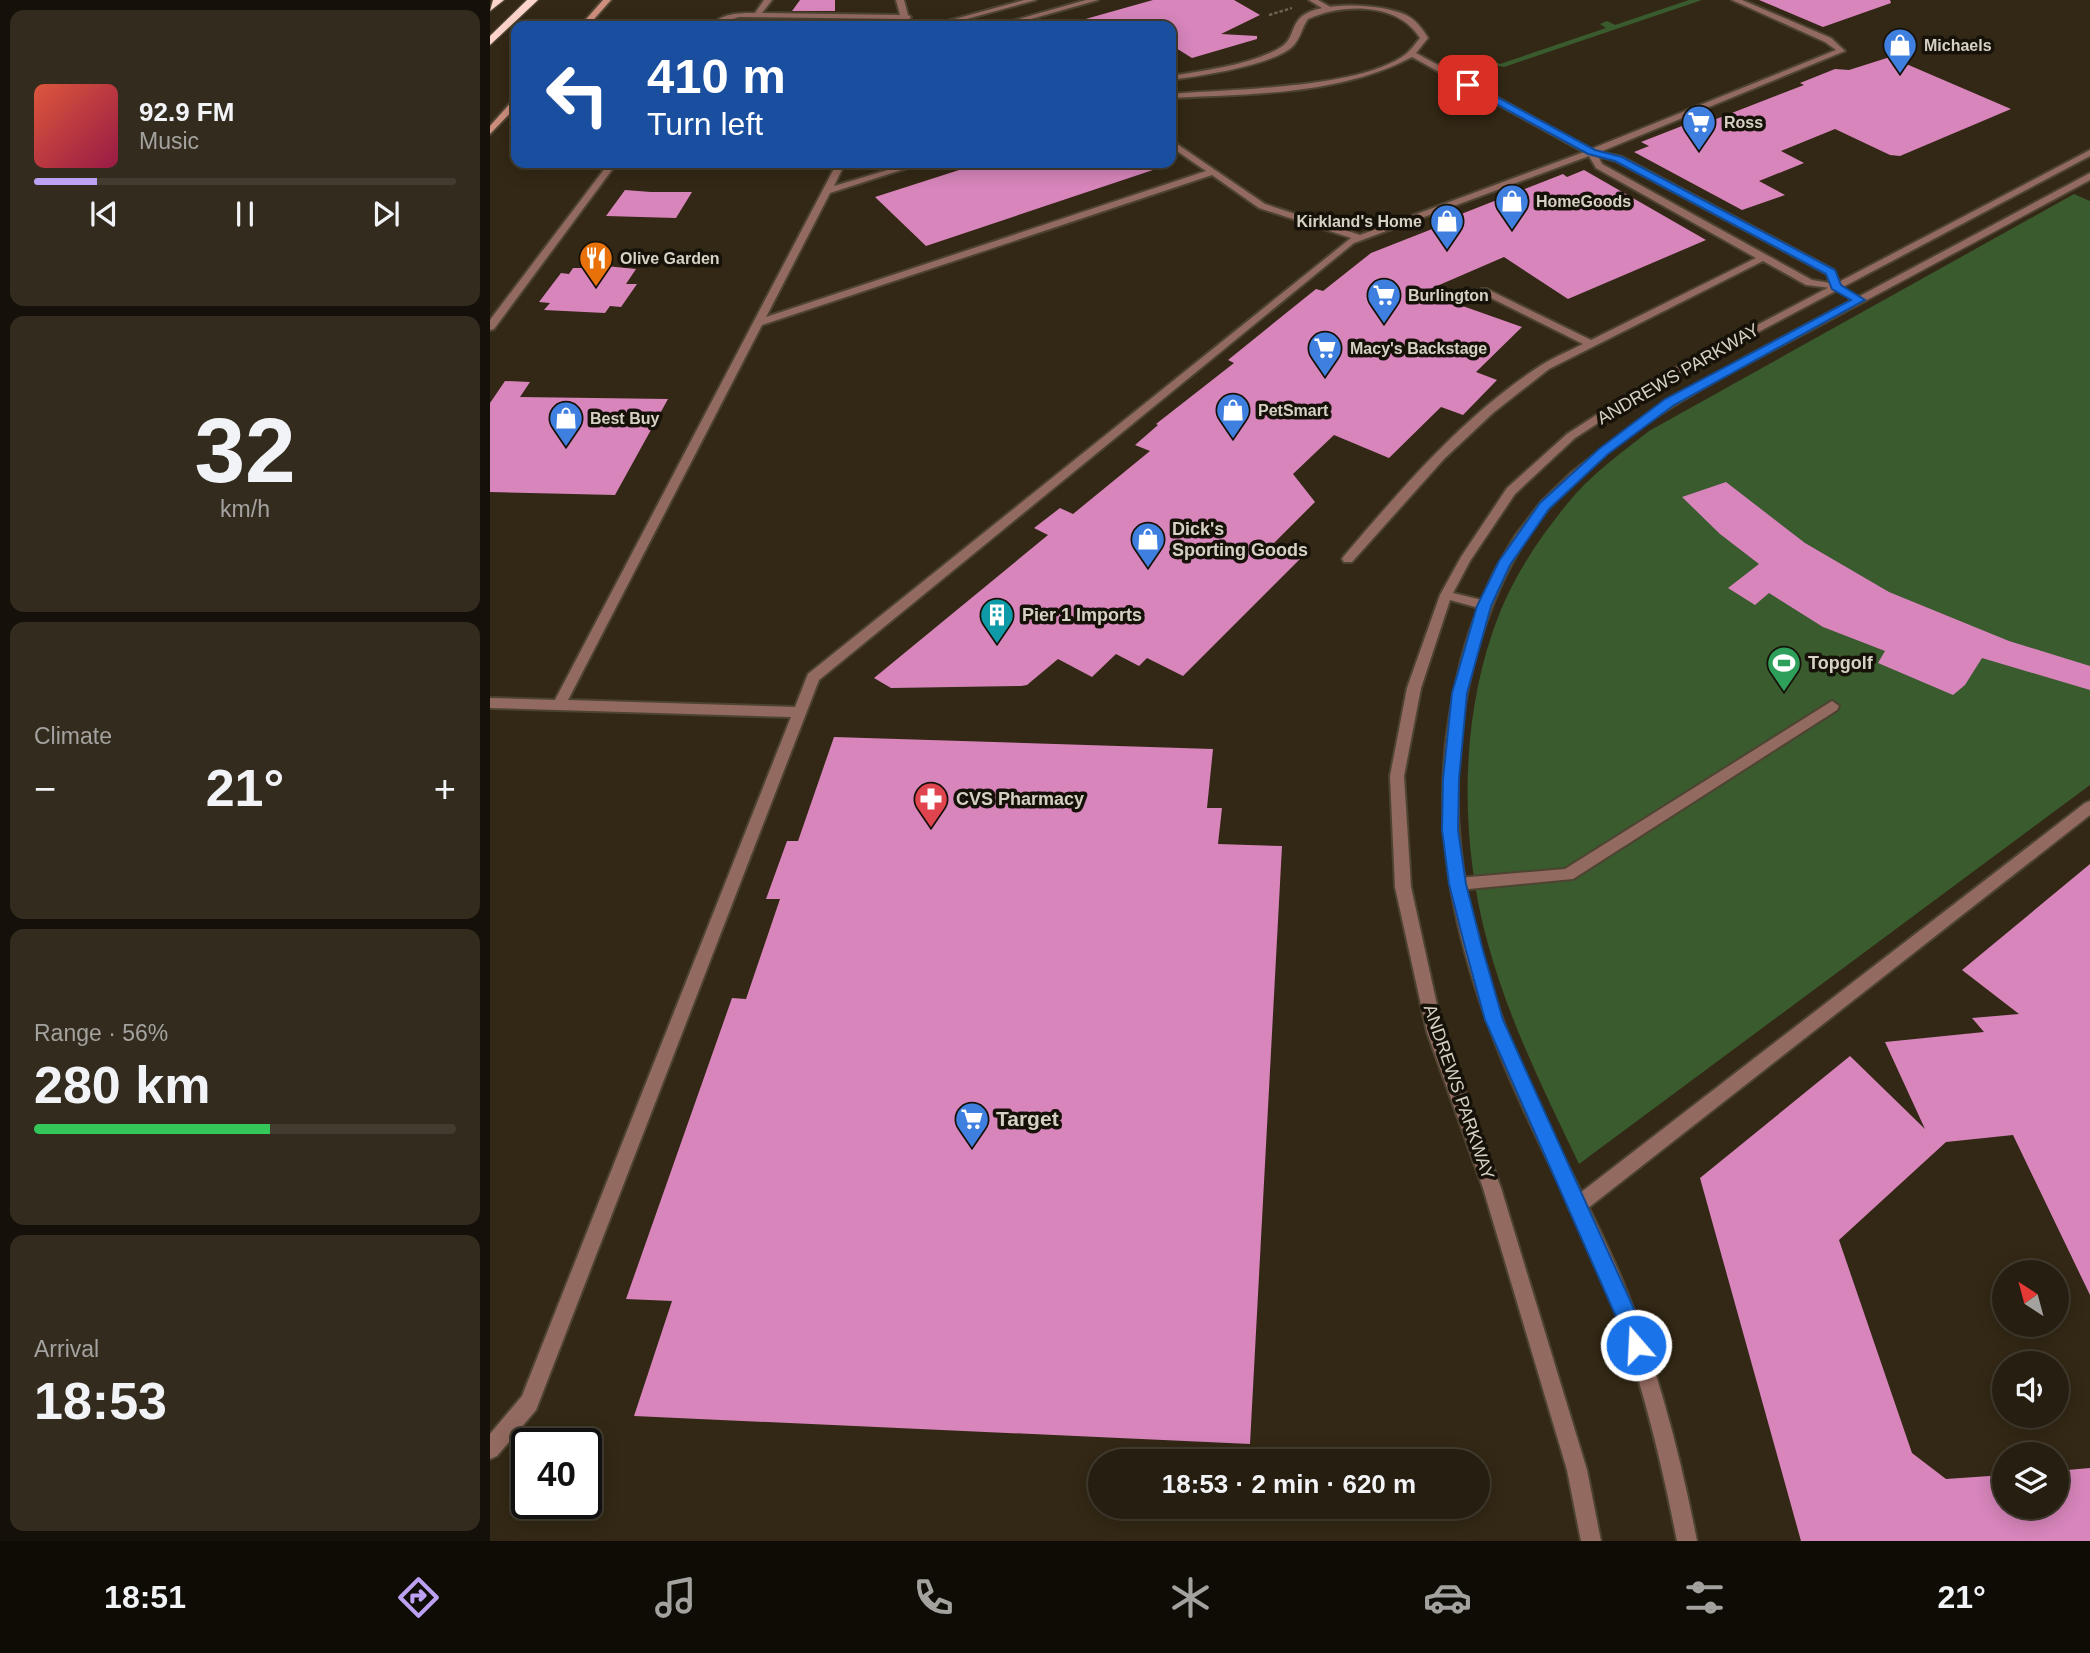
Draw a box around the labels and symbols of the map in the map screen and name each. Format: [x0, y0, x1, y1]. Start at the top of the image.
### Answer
shop icon: Michaels [1881, 26, 1919, 75]
place label: Michaels [1924, 37, 1992, 54]
pin [1438, 55, 1498, 115]
supermarket icon: Ross [1680, 103, 1718, 152]
place label: Ross [1724, 114, 1763, 131]
shop icon: HomeGoods [1493, 182, 1531, 231]
place label: HomeGoods [1536, 193, 1631, 210]
shop icon: Kirkland's Home [1428, 202, 1466, 251]
place label: Kirkland's Home [1296, 213, 1422, 230]
restaurant icon: Olive Garden [577, 239, 615, 288]
place label: Olive Garden [620, 250, 720, 267]
supermarket icon: Burlington [1365, 276, 1403, 325]
place label: Burlington [1408, 287, 1489, 304]
street label: ANDREWS PARKWAY [1593, 319, 1763, 429]
supermarket icon: Macy's Backstage [1306, 329, 1344, 378]
place label: Macy's Backstage [1350, 340, 1487, 357]
shop icon: PetSmart [1214, 391, 1252, 440]
shop icon: Best Buy [547, 399, 585, 448]
place label: PetSmart [1258, 402, 1329, 419]
place label: Best Buy [590, 410, 659, 427]
place label: Dick's Sporting Goods [1172, 519, 1308, 560]
shop icon: Dick's Sporting Goods [1129, 520, 1167, 569]
building icon: Pier 1 Imports [978, 596, 1016, 645]
place label: Pier 1 Imports [1022, 605, 1142, 625]
sports icon: Topgolf [1765, 644, 1803, 693]
place label: Topgolf [1808, 653, 1874, 673]
pharmacy icon: CVS Pharmacy [912, 780, 950, 829]
place label: CVS Pharmacy [956, 789, 1084, 809]
street label: ANDREWS PARKWAY [1420, 1002, 1498, 1182]
supermarket icon: Target [953, 1100, 991, 1149]
place label: Target [996, 1107, 1059, 1130]
north arrow [1992, 1260, 2068, 1337]
position arrow [1599, 1308, 1673, 1382]
speed limit sign: 40 [511, 1428, 602, 1519]

